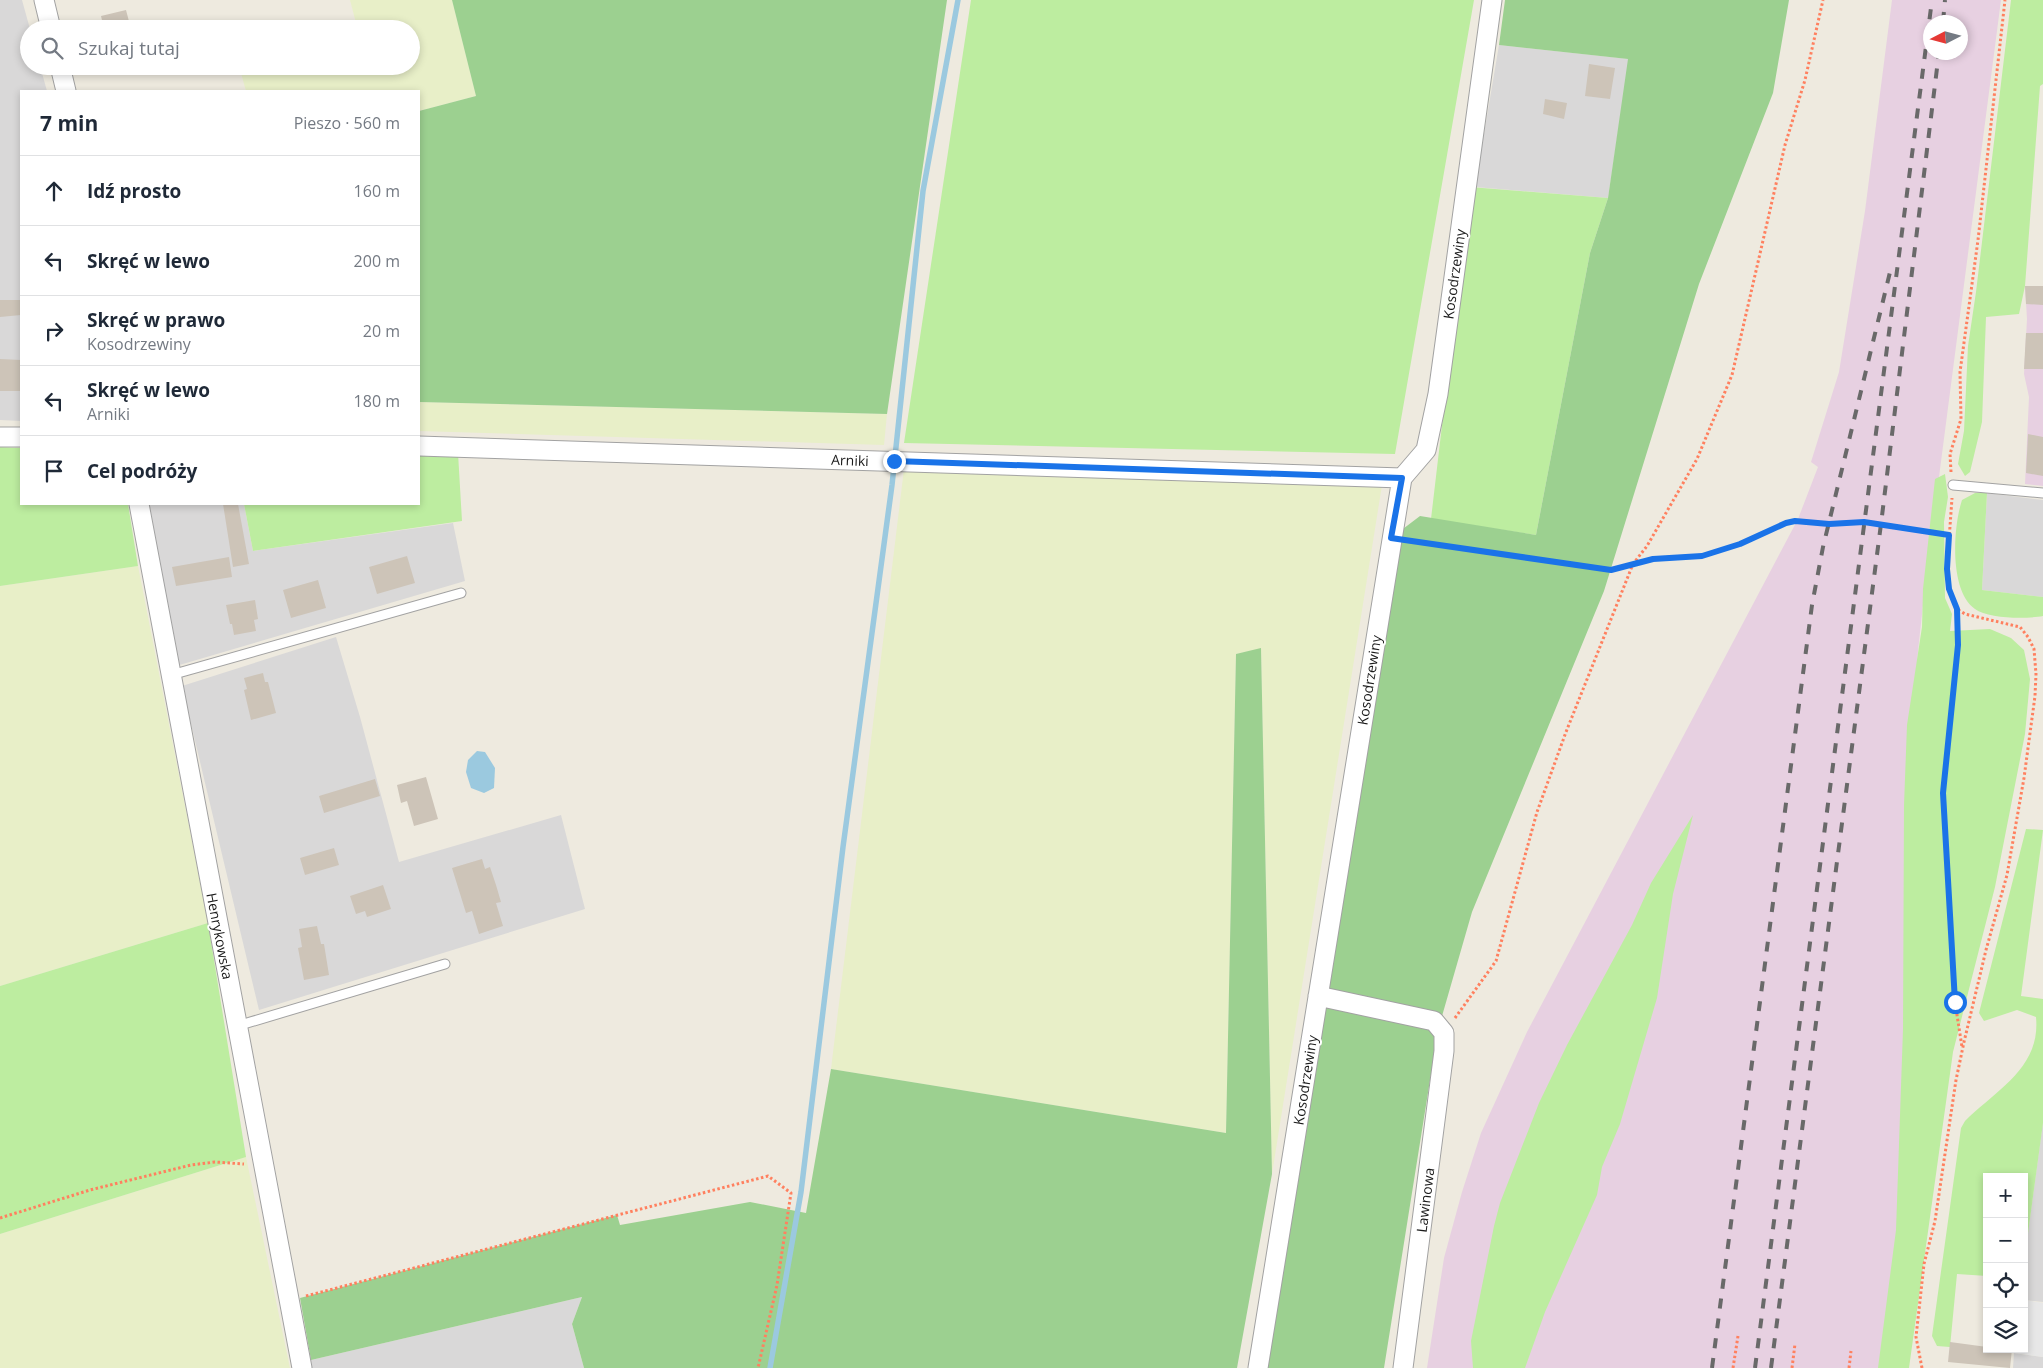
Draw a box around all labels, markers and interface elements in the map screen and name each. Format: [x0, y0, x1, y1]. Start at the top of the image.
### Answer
north arrow [1923, 15, 1968, 60]
search box [20, 20, 420, 75]
icon: search [38, 34, 66, 62]
text: Szukaj tutaj [78, 35, 180, 61]
text: 7 min [40, 109, 98, 137]
text: Pieszo · 560 m [294, 112, 400, 134]
icon: ahead [40, 177, 68, 205]
text: Idź prosto [87, 178, 181, 204]
text: 160 m [354, 180, 400, 202]
street label: Kosodrzewiny [1438, 227, 1470, 320]
icon: left [40, 247, 68, 275]
text: Skręć w lewo [87, 248, 210, 274]
text: 200 m [354, 250, 400, 272]
text: Skręć w prawo [87, 307, 225, 333]
icon: right [40, 317, 68, 345]
text: 20 m [363, 320, 400, 342]
text: Kosodrzewiny [87, 333, 191, 355]
text: Skręć w lewo [87, 377, 210, 403]
icon: left [40, 387, 68, 415]
text: 180 m [354, 390, 400, 412]
text: Arniki [87, 403, 130, 425]
street label: Arniki [831, 450, 869, 470]
route end [883, 450, 906, 473]
icon: arrive [40, 457, 68, 485]
text: Cel podróży [87, 458, 197, 484]
street label: Kosodrzewiny [1353, 633, 1386, 726]
street label: Henrykowska [202, 891, 238, 981]
route start [1944, 991, 1967, 1014]
street label: Kosodrzewiny [1289, 1033, 1322, 1126]
street label: Lawinowa [1412, 1167, 1438, 1233]
map controls [1983, 1173, 2028, 1353]
button: + [1983, 1173, 2028, 1218]
button: − [1983, 1218, 2028, 1263]
button: locate [1983, 1263, 2028, 1308]
button: layers [1983, 1308, 2028, 1353]

